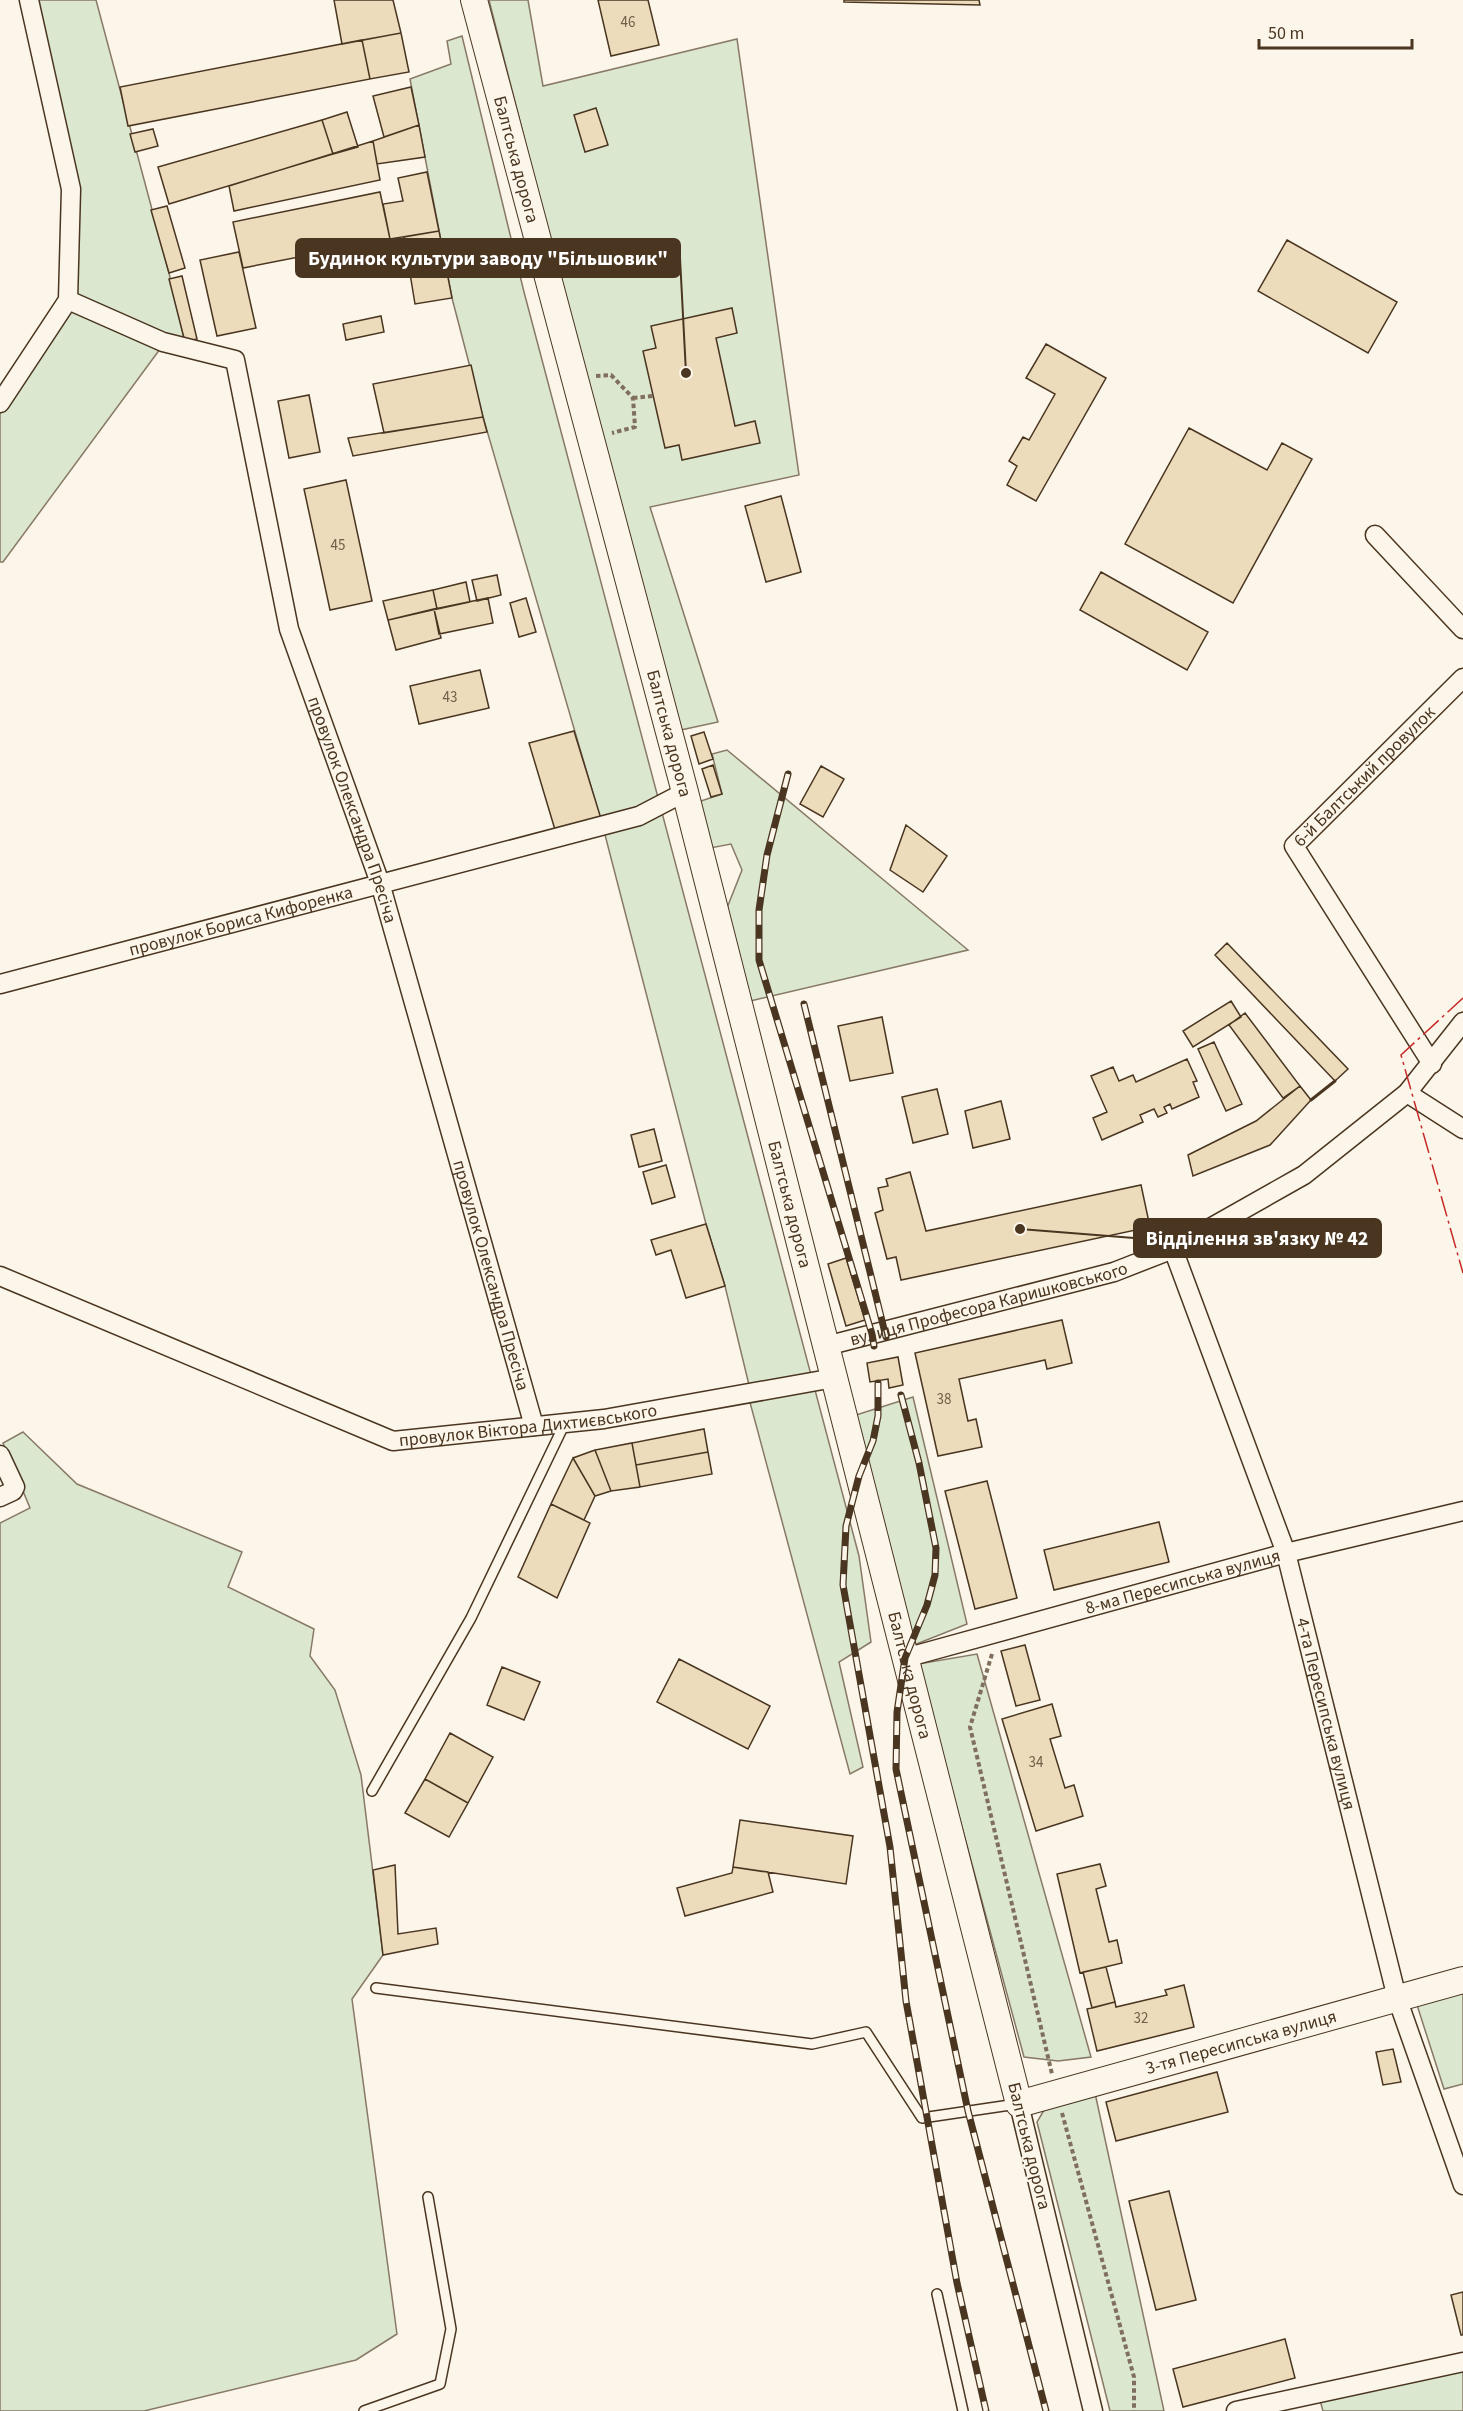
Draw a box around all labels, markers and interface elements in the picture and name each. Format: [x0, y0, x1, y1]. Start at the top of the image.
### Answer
house number: 46 [621, 12, 635, 33]
scale bar [1259, 12, 1412, 50]
text: 50 m [1268, 21, 1304, 46]
street label: Балтська дорога [488, 93, 545, 226]
callout: Будинок культури заводу "Більшовик" [296, 239, 680, 277]
text: Будинок культури заводу "Більшовик" [308, 245, 668, 273]
house number: 45 [331, 535, 345, 556]
street label: Балтська дорога [640, 667, 698, 800]
house number: 43 [443, 687, 457, 708]
street label: провулок Олександра Пресіча [302, 693, 403, 926]
street label: 6-й Балтський провулок [1288, 700, 1441, 852]
street label: провулок Бориса Кифоренка [126, 879, 355, 962]
street label: Балтська дорога [762, 1138, 818, 1271]
street label: провулок Олександра Пресіча [447, 1157, 536, 1394]
callout: Відділення зв'язку № 42 [1134, 1219, 1381, 1257]
text: Відділення зв'язку № 42 [1146, 1225, 1368, 1253]
street label: вулиця Професора Каришковського [847, 1255, 1131, 1352]
house number: 38 [937, 1389, 951, 1410]
street label: провулок Віктора Дихтиєвського [397, 1397, 659, 1453]
street label: 8-ма Пересипська вулиця [1082, 1543, 1283, 1620]
street label: Балтська дорога [882, 1609, 938, 1742]
street label: 4-та Пересипська вулиця [1290, 1615, 1362, 1813]
house number: 34 [1029, 1752, 1044, 1773]
street label: 3-тя Пересипська вулиця [1143, 2003, 1339, 2081]
house number: 32 [1134, 2008, 1148, 2029]
street label: Балтська дорога [1001, 2080, 1057, 2212]

